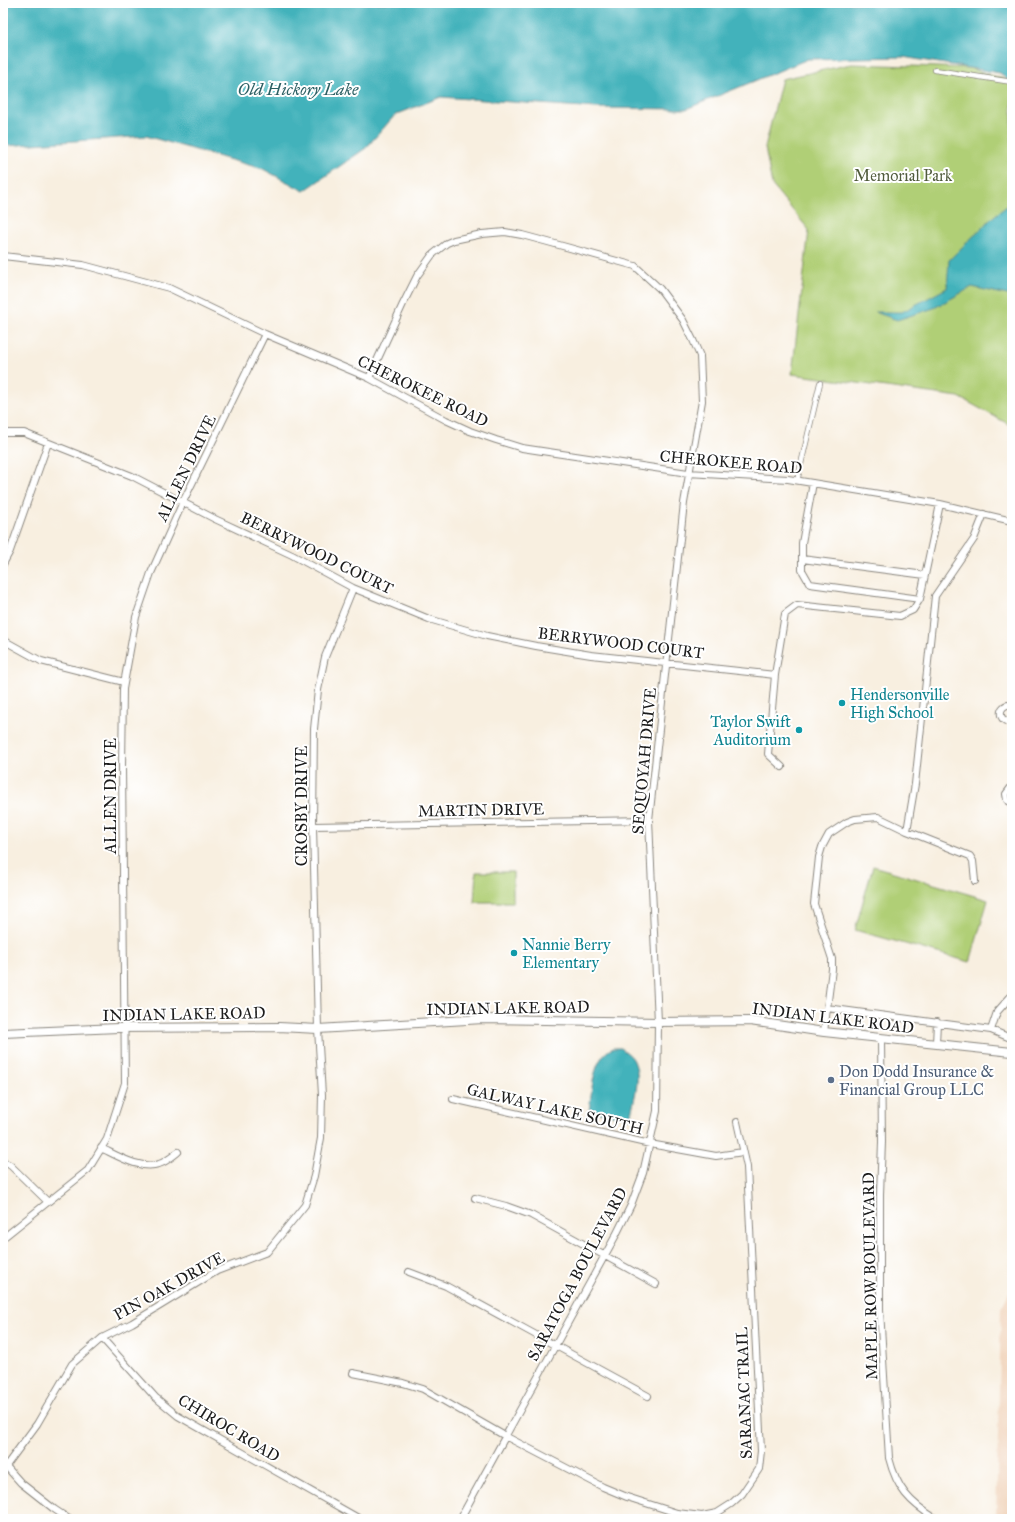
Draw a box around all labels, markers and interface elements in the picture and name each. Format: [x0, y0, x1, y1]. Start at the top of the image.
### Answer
water label: Old Hickory Lake [238, 79, 359, 100]
park label: Memorial Park [854, 166, 953, 185]
street label: CHEROKEE ROAD [354, 351, 492, 431]
street label: ALLEN DRIVE [152, 412, 220, 525]
street label: CHEROKEE ROAD [659, 446, 803, 478]
street label: BERRYWOOD COURT [238, 508, 396, 598]
street label: BERRYWOOD COURT [537, 623, 705, 663]
place label: Hendersonville High School [850, 685, 950, 723]
street label: SEQUOYAH DRIVE [628, 687, 660, 835]
marker: Hendersonville High School [837, 698, 847, 708]
place label: Taylor Swift Auditorium [710, 712, 792, 749]
marker: Taylor Swift Auditorium [794, 725, 804, 735]
street label: ALLEN DRIVE [101, 738, 120, 855]
street label: CROSBY DRIVE [292, 746, 311, 866]
street label: MARTIN DRIVE [418, 799, 544, 821]
place label: Nannie Berry Elementary [522, 935, 611, 972]
marker: Nannie Berry Elementary [509, 948, 519, 958]
street label: INDIAN LAKE ROAD [426, 997, 590, 1019]
street label: INDIAN LAKE ROAD [751, 999, 915, 1037]
street label: INDIAN LAKE ROAD [102, 1003, 266, 1025]
place label: Don Dodd Insurance & Financial Group LLC [839, 1062, 994, 1099]
marker: Don Dodd Insurance & Financial Group LLC [826, 1075, 836, 1085]
street label: GALWAY LAKE SOUTH [465, 1079, 645, 1139]
street label: MAPLE ROW BOULEVARD [859, 1172, 881, 1380]
street label: SARATOGA BOULEVARD [523, 1184, 631, 1364]
street label: PIN OAK DRIVE [110, 1248, 228, 1324]
street label: SARANAC TRAIL [732, 1327, 756, 1459]
street label: CHIROC ROAD [175, 1390, 283, 1466]

